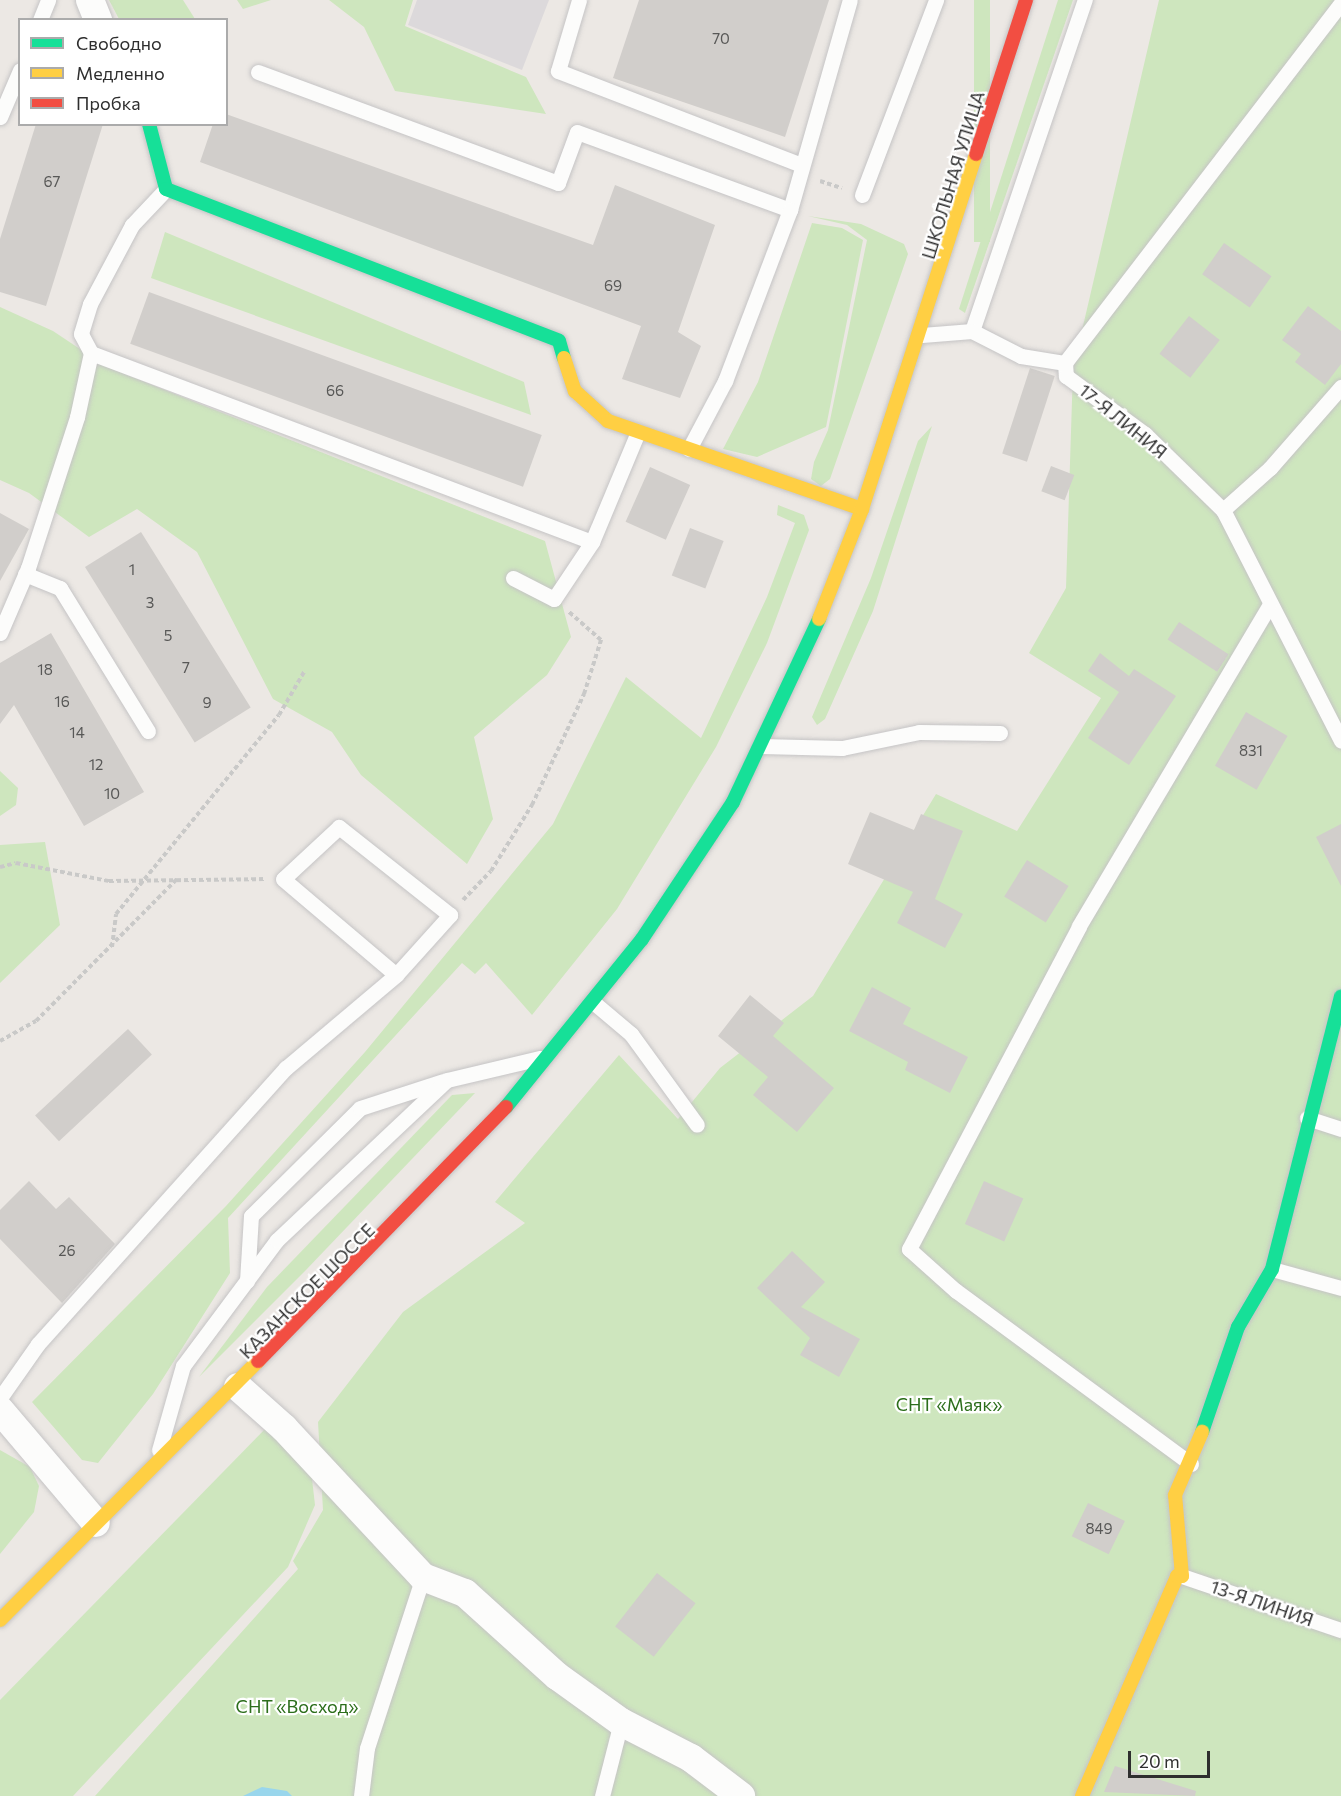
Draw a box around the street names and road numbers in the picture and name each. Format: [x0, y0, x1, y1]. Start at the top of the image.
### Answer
street label: ШКОЛЬНАЯ УЛИЦА [917, 88, 989, 262]
street label: 17-Я ЛИНИЯ [1075, 379, 1171, 463]
street label: КАЗАНСКОЕ ШОССЕ [235, 1219, 379, 1363]
street label: 13-Я ЛИНИЯ [1208, 1575, 1316, 1631]

